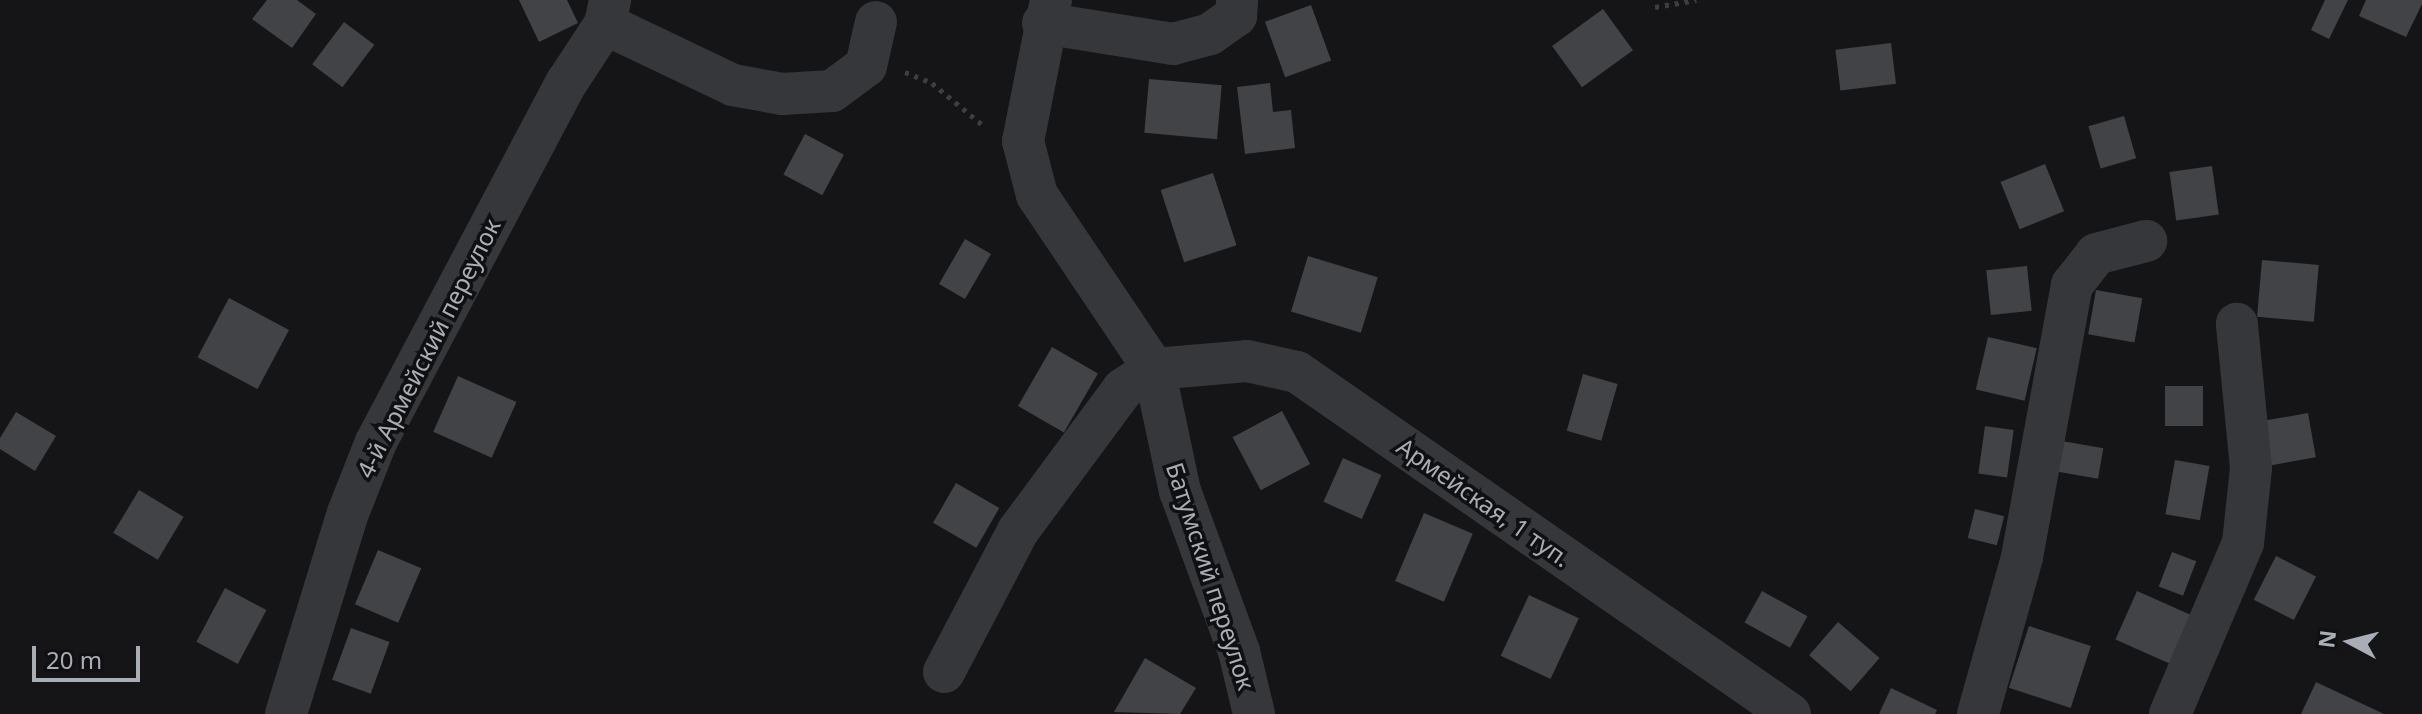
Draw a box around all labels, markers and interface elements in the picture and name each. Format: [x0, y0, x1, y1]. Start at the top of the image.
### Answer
street label: 4-й Армейский переулок [350, 214, 506, 482]
street label: Армейская, 1 туп. [1392, 431, 1576, 573]
street label: Батумский переулок [1161, 459, 1261, 693]
north arrow [2310, 602, 2390, 682]
text: N [2310, 628, 2342, 650]
scale bar [36, 630, 144, 680]
text: 20 m [46, 643, 102, 676]

